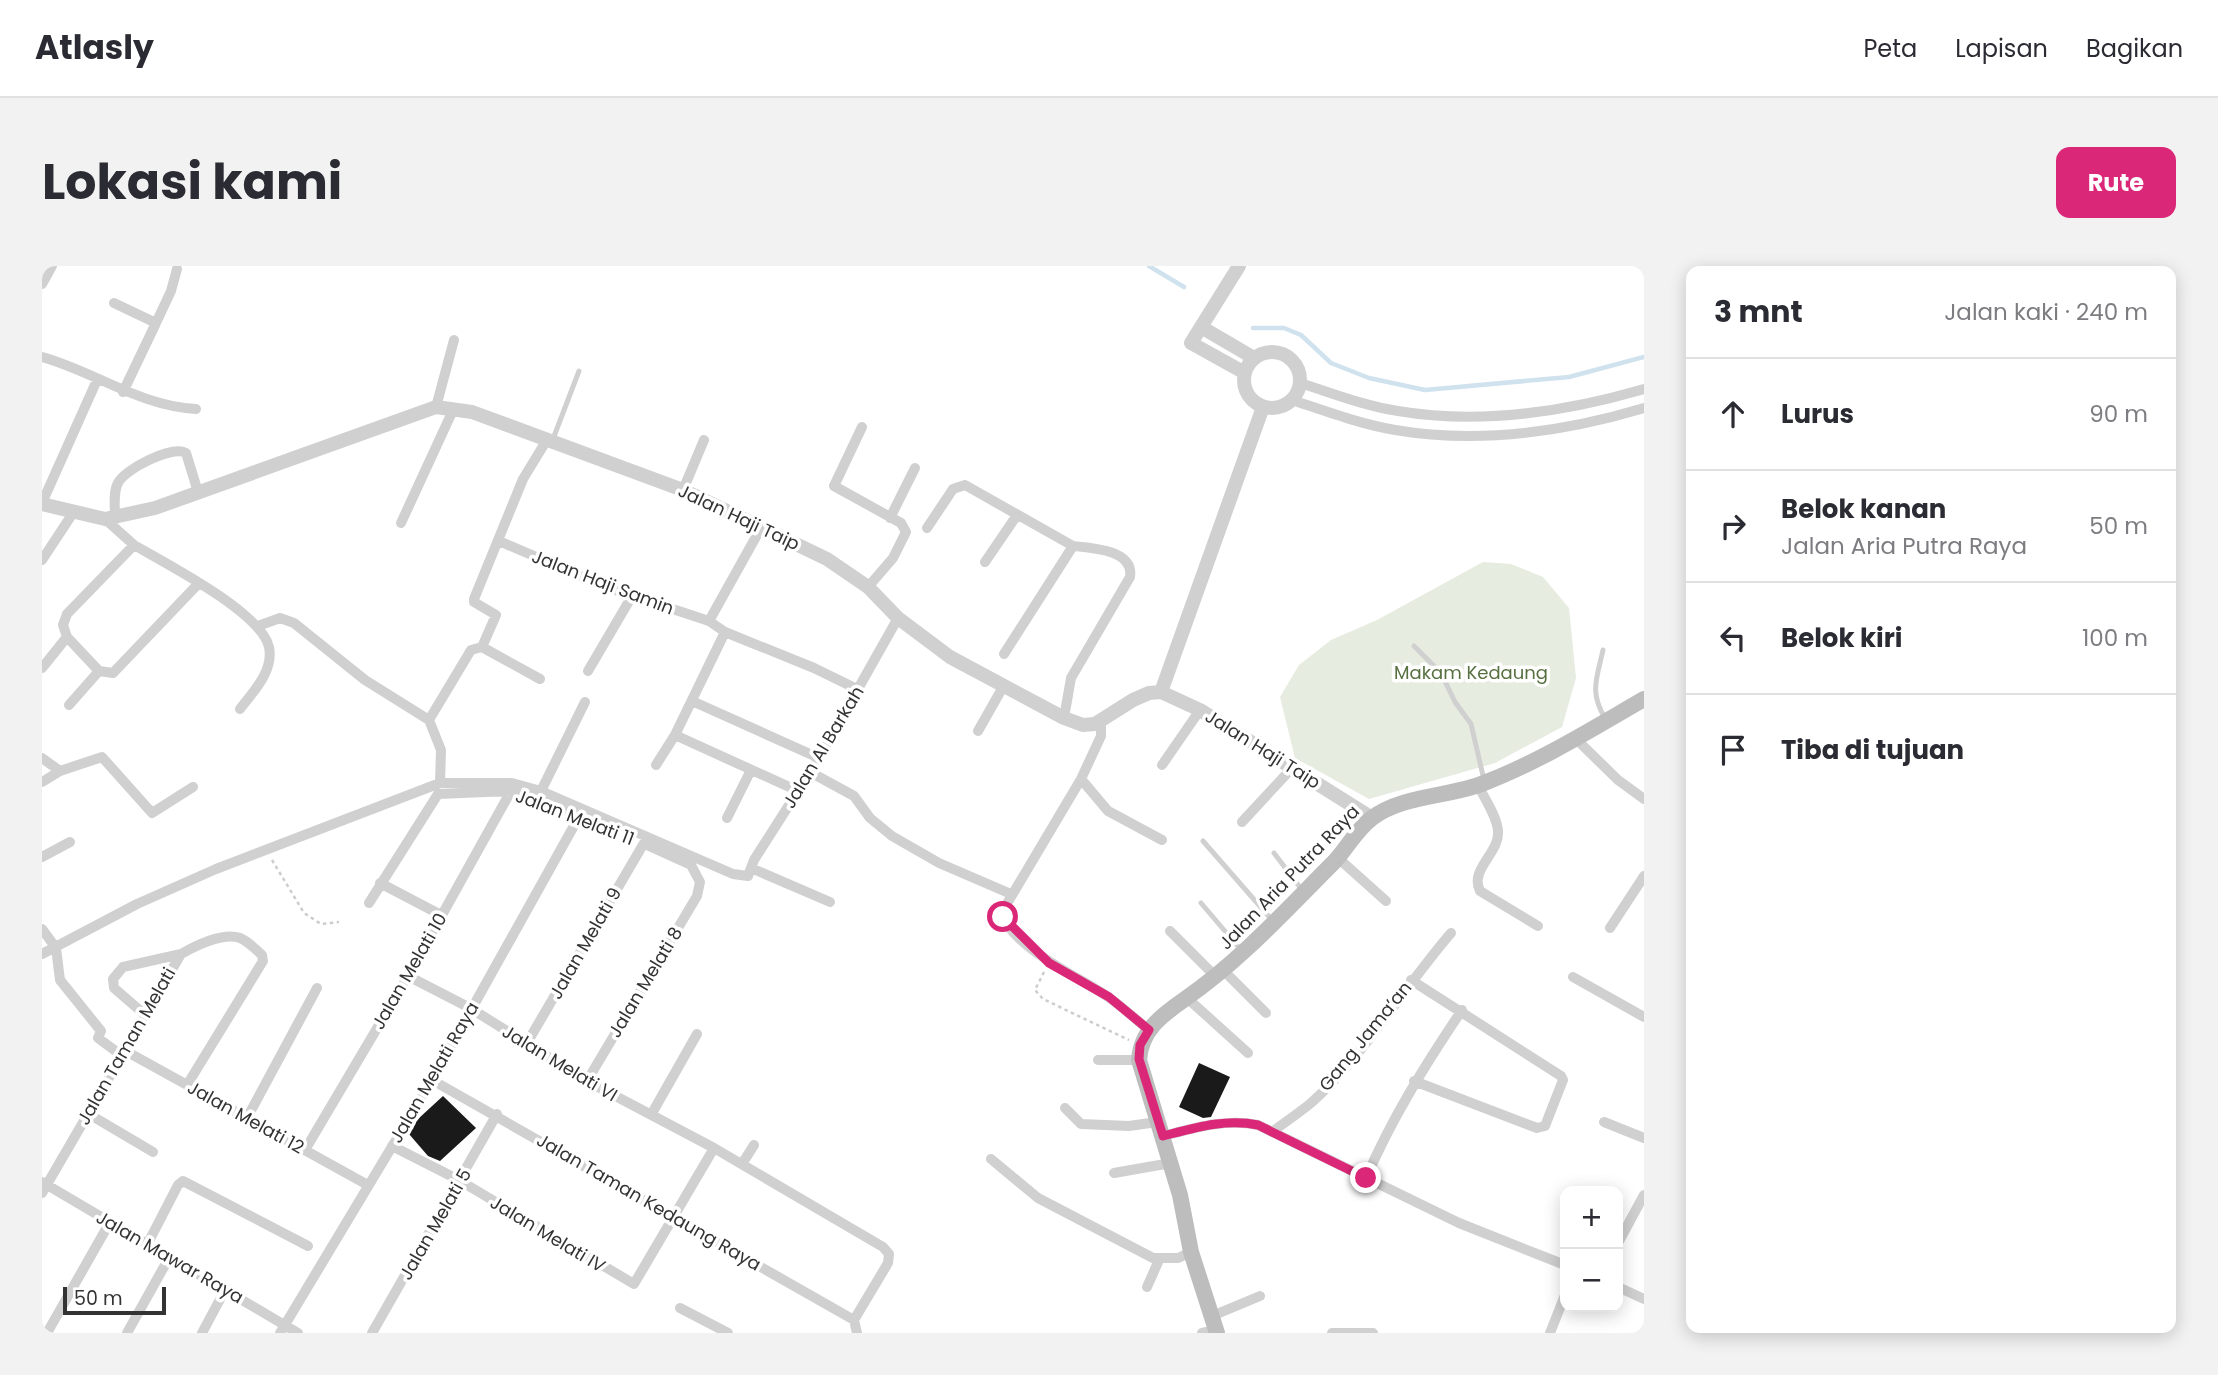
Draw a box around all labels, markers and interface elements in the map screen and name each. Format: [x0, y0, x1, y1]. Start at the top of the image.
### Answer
text: Atlasly [35, 24, 154, 71]
text: Peta [1863, 32, 1917, 65]
text: Lapisan [1955, 32, 2048, 65]
text: Bagikan [2086, 32, 2183, 65]
button: Rute [2056, 147, 2176, 218]
text: Lokasi kami [42, 148, 342, 216]
text: 3 mnt [1714, 290, 1803, 333]
text: Jalan kaki · 240 m [1944, 296, 2148, 328]
icon: ahead [1714, 395, 1752, 433]
text: Lurus [1781, 396, 1854, 432]
text: 90 m [2089, 398, 2148, 430]
street label: Jalan Haji Taip [674, 478, 804, 556]
text: Belok kanan [1781, 491, 1946, 527]
icon: right [1714, 507, 1752, 545]
text: 50 m [2089, 510, 2148, 542]
text: Jalan Aria Putra Raya [1781, 530, 2027, 562]
street label: Jalan Haji Samin [528, 543, 678, 621]
icon: left [1714, 619, 1752, 657]
text: Belok kiri [1781, 620, 1903, 656]
text: 100 m [2082, 622, 2148, 654]
park label: Makam Kedaung [1394, 660, 1548, 685]
street label: Jalan Al Barkah [777, 681, 869, 813]
street label: Jalan Haji Taip [1201, 704, 1325, 794]
icon: arrive [1714, 731, 1752, 769]
text: Tiba di tujuan [1781, 732, 1964, 768]
street label: Jalan Melati 11 [512, 783, 638, 851]
street label: Jalan Aria Putra Raya [1213, 799, 1365, 955]
street label: Jalan Melati 9 [543, 883, 627, 1003]
route start [987, 901, 1018, 932]
street label: Jalan Melati 10 [365, 908, 453, 1034]
street label: Jalan Melati 8 [602, 922, 688, 1042]
street label: Jalan Taman Melati [71, 963, 181, 1129]
street label: Gang Jama’an [1313, 976, 1417, 1096]
street label: Jalan Melati Raya [383, 997, 485, 1147]
street label: Jalan Melati VI [498, 1019, 622, 1107]
street label: Jalan Melati 12 [183, 1075, 309, 1159]
street label: Jalan Taman Kedaung Raya [532, 1127, 766, 1277]
route end [1350, 1162, 1381, 1193]
street label: Jalan Melati 5 [393, 1164, 477, 1284]
map controls [1560, 1186, 1623, 1312]
button: + [1560, 1186, 1623, 1249]
street label: Jalan Melati IV [486, 1190, 610, 1278]
street label: Jalan Mawar Raya [92, 1205, 248, 1309]
button: − [1560, 1249, 1623, 1312]
scale bar [63, 1284, 166, 1316]
text: 50 m [74, 1285, 123, 1312]

